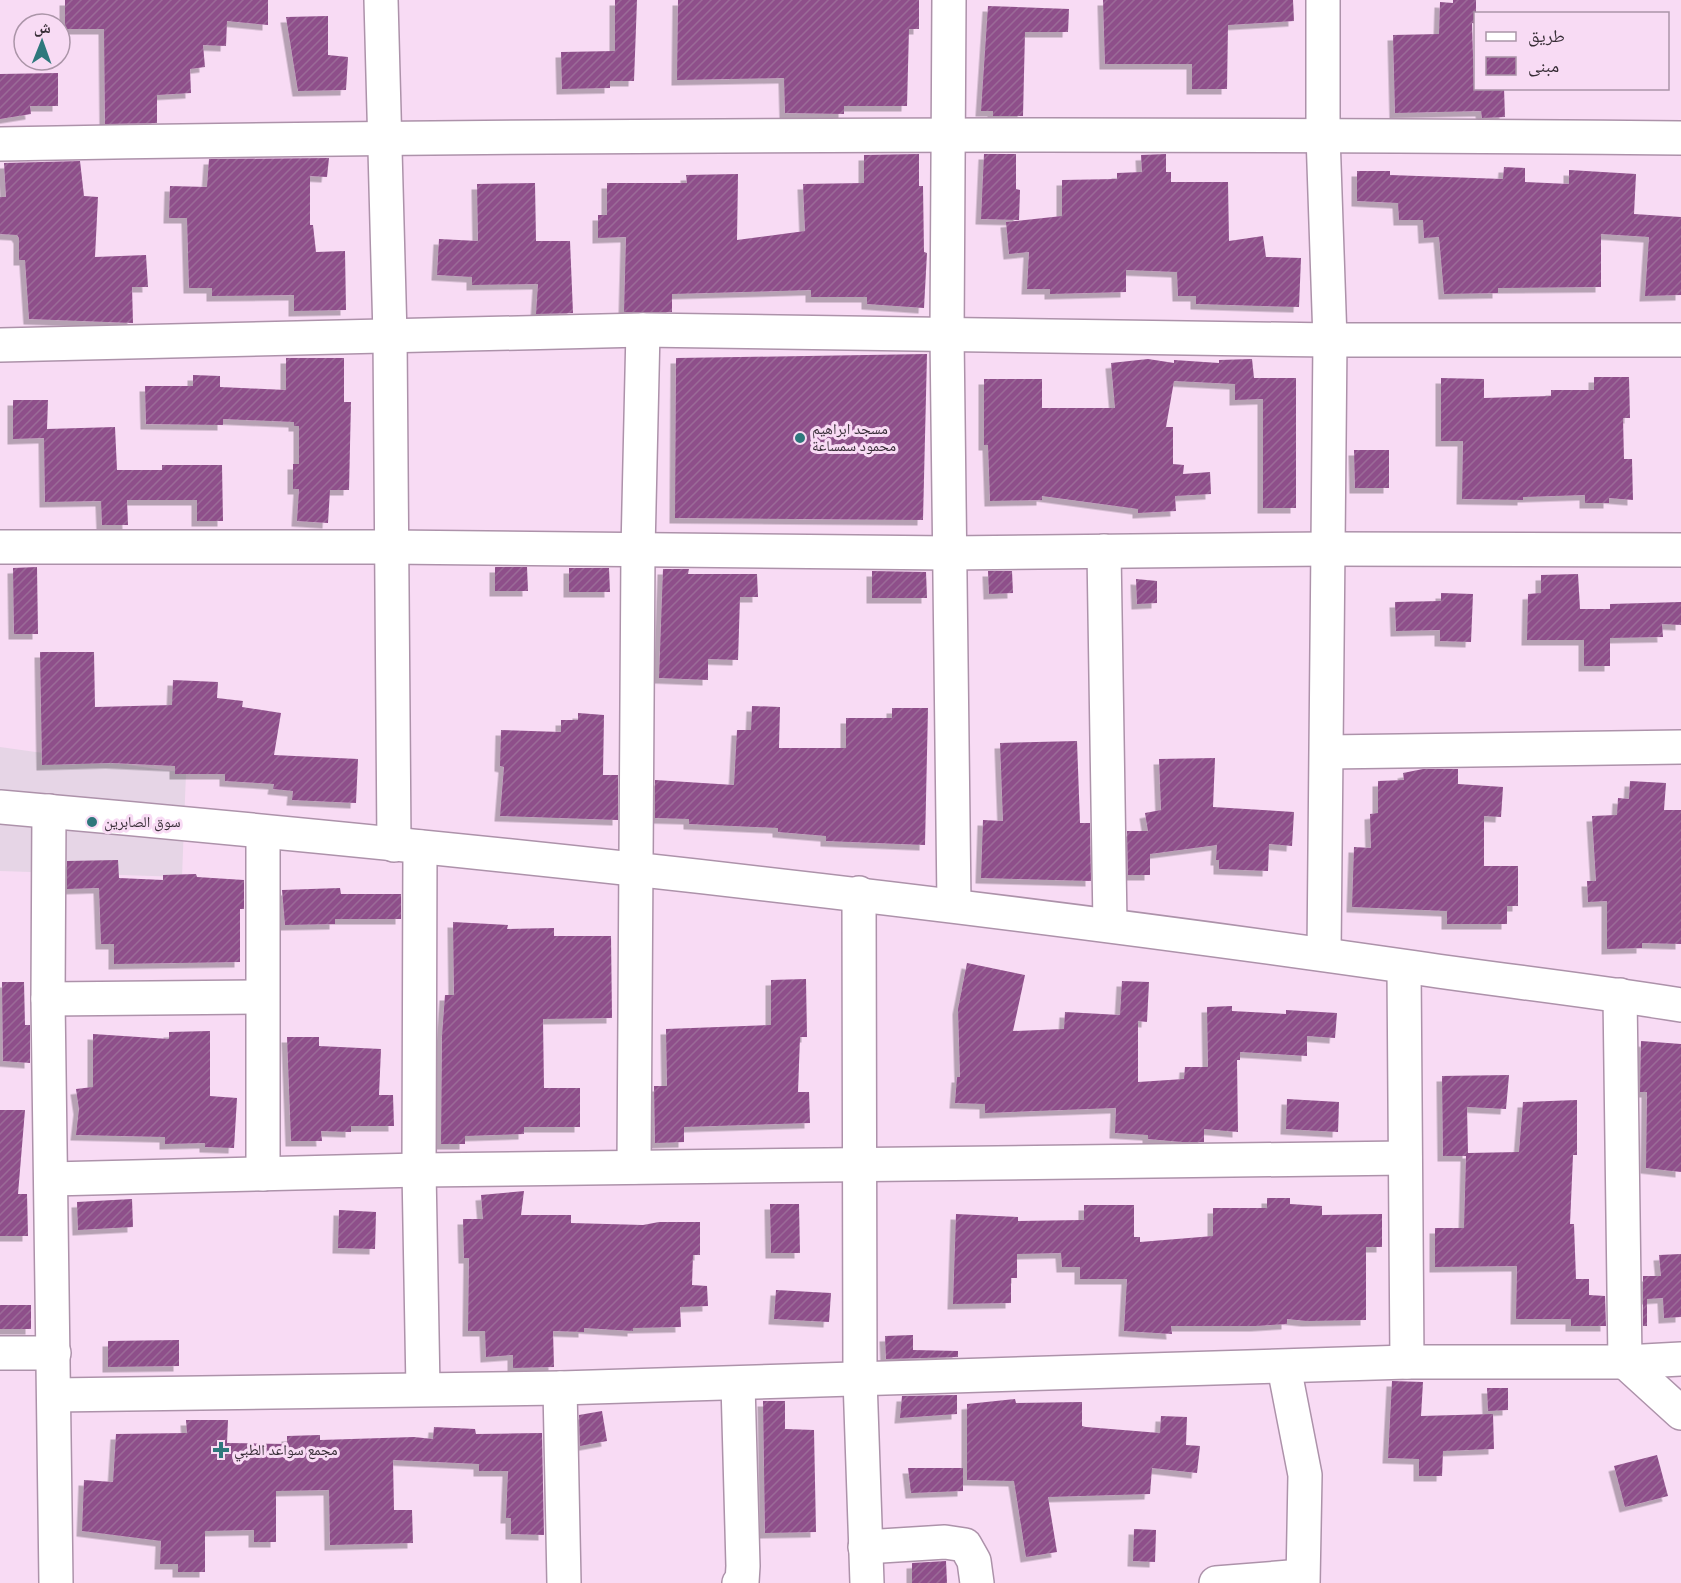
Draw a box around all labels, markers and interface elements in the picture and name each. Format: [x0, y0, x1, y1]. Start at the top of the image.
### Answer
north arrow [12, 12, 72, 72]
legend [1474, 12, 1669, 90]
text: ش [34, 18, 51, 37]
text: طريق [1528, 25, 1565, 47]
text: مبنى [1528, 55, 1559, 77]
place label: مسجد ابراهيم محمود سمساعة [812, 420, 896, 455]
marker: مسجد ابراهيم محمود سمساعة [793, 431, 807, 445]
place label: سوق الصابرين [104, 813, 181, 832]
marker: سوق الصابرين [85, 815, 99, 829]
marker: مجمع سواعد الطبي [212, 1441, 230, 1459]
place label: مجمع سواعد الطبي [234, 1441, 338, 1462]

